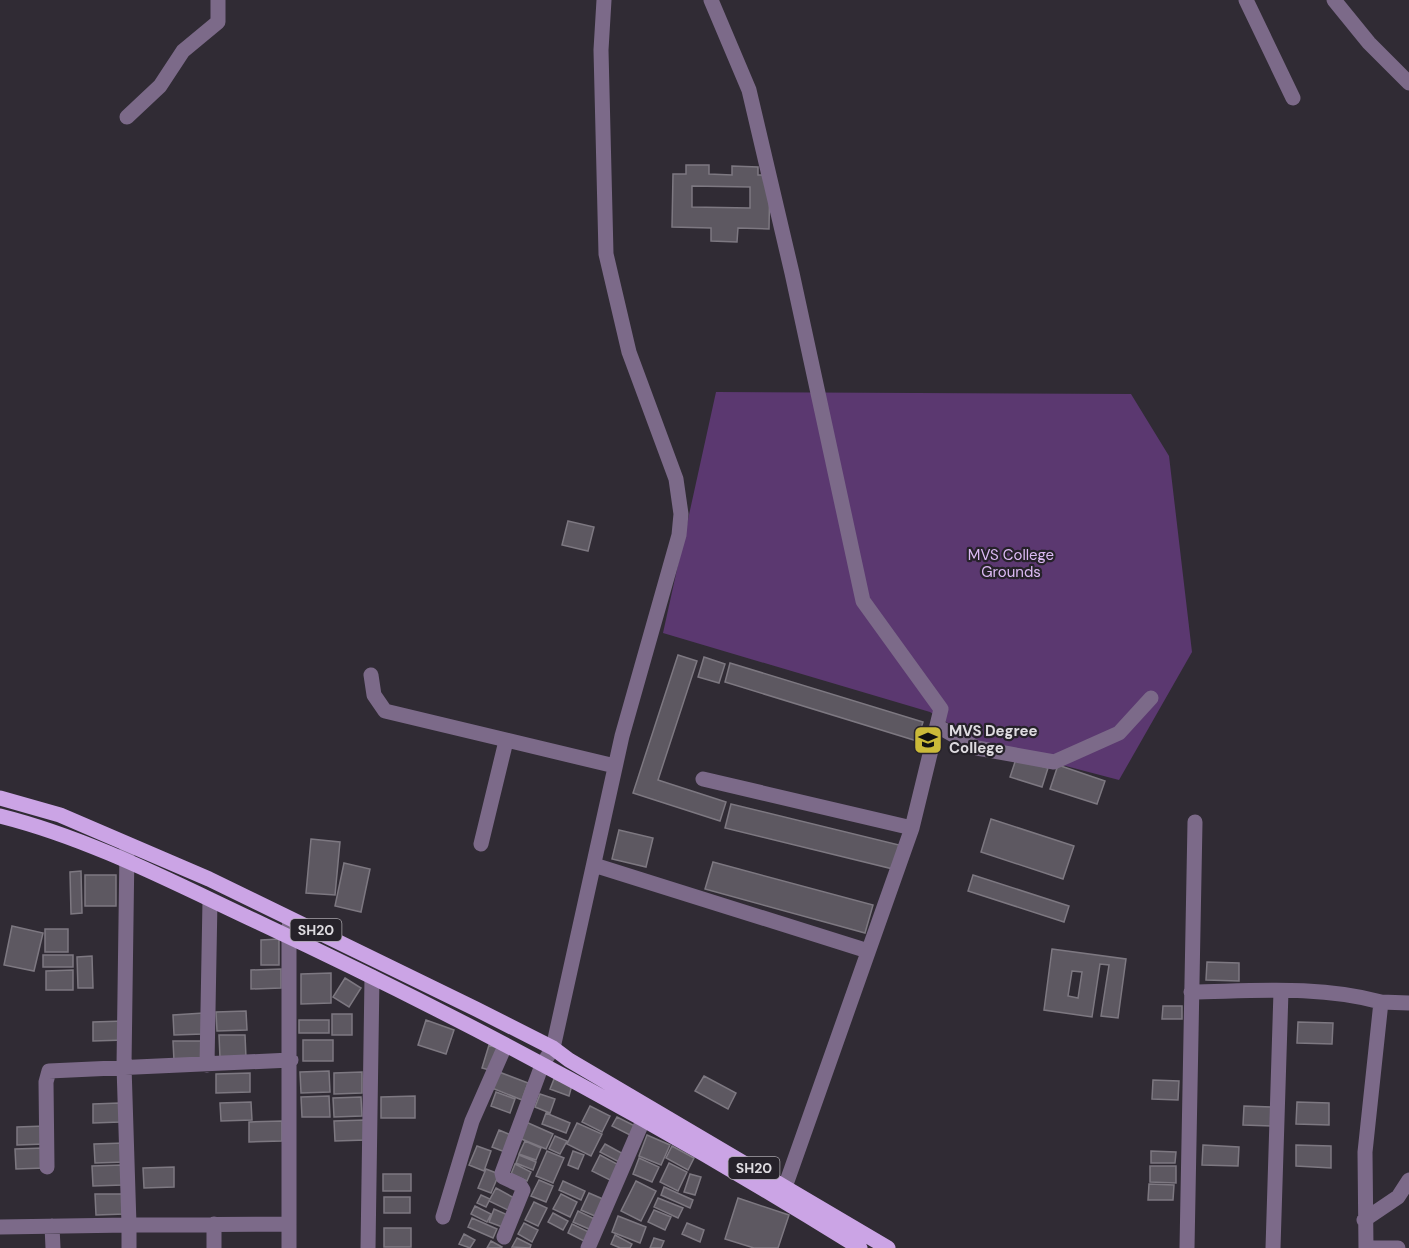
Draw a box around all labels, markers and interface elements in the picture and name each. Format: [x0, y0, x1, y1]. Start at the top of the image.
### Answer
park label: MVS College Grounds [968, 545, 1054, 582]
place label: MVS Degree College [949, 721, 1037, 758]
school or university icon: MVS Degree College [912, 724, 944, 756]
road number: SH20 [290, 919, 342, 941]
road number: SH20 [728, 1157, 780, 1179]

